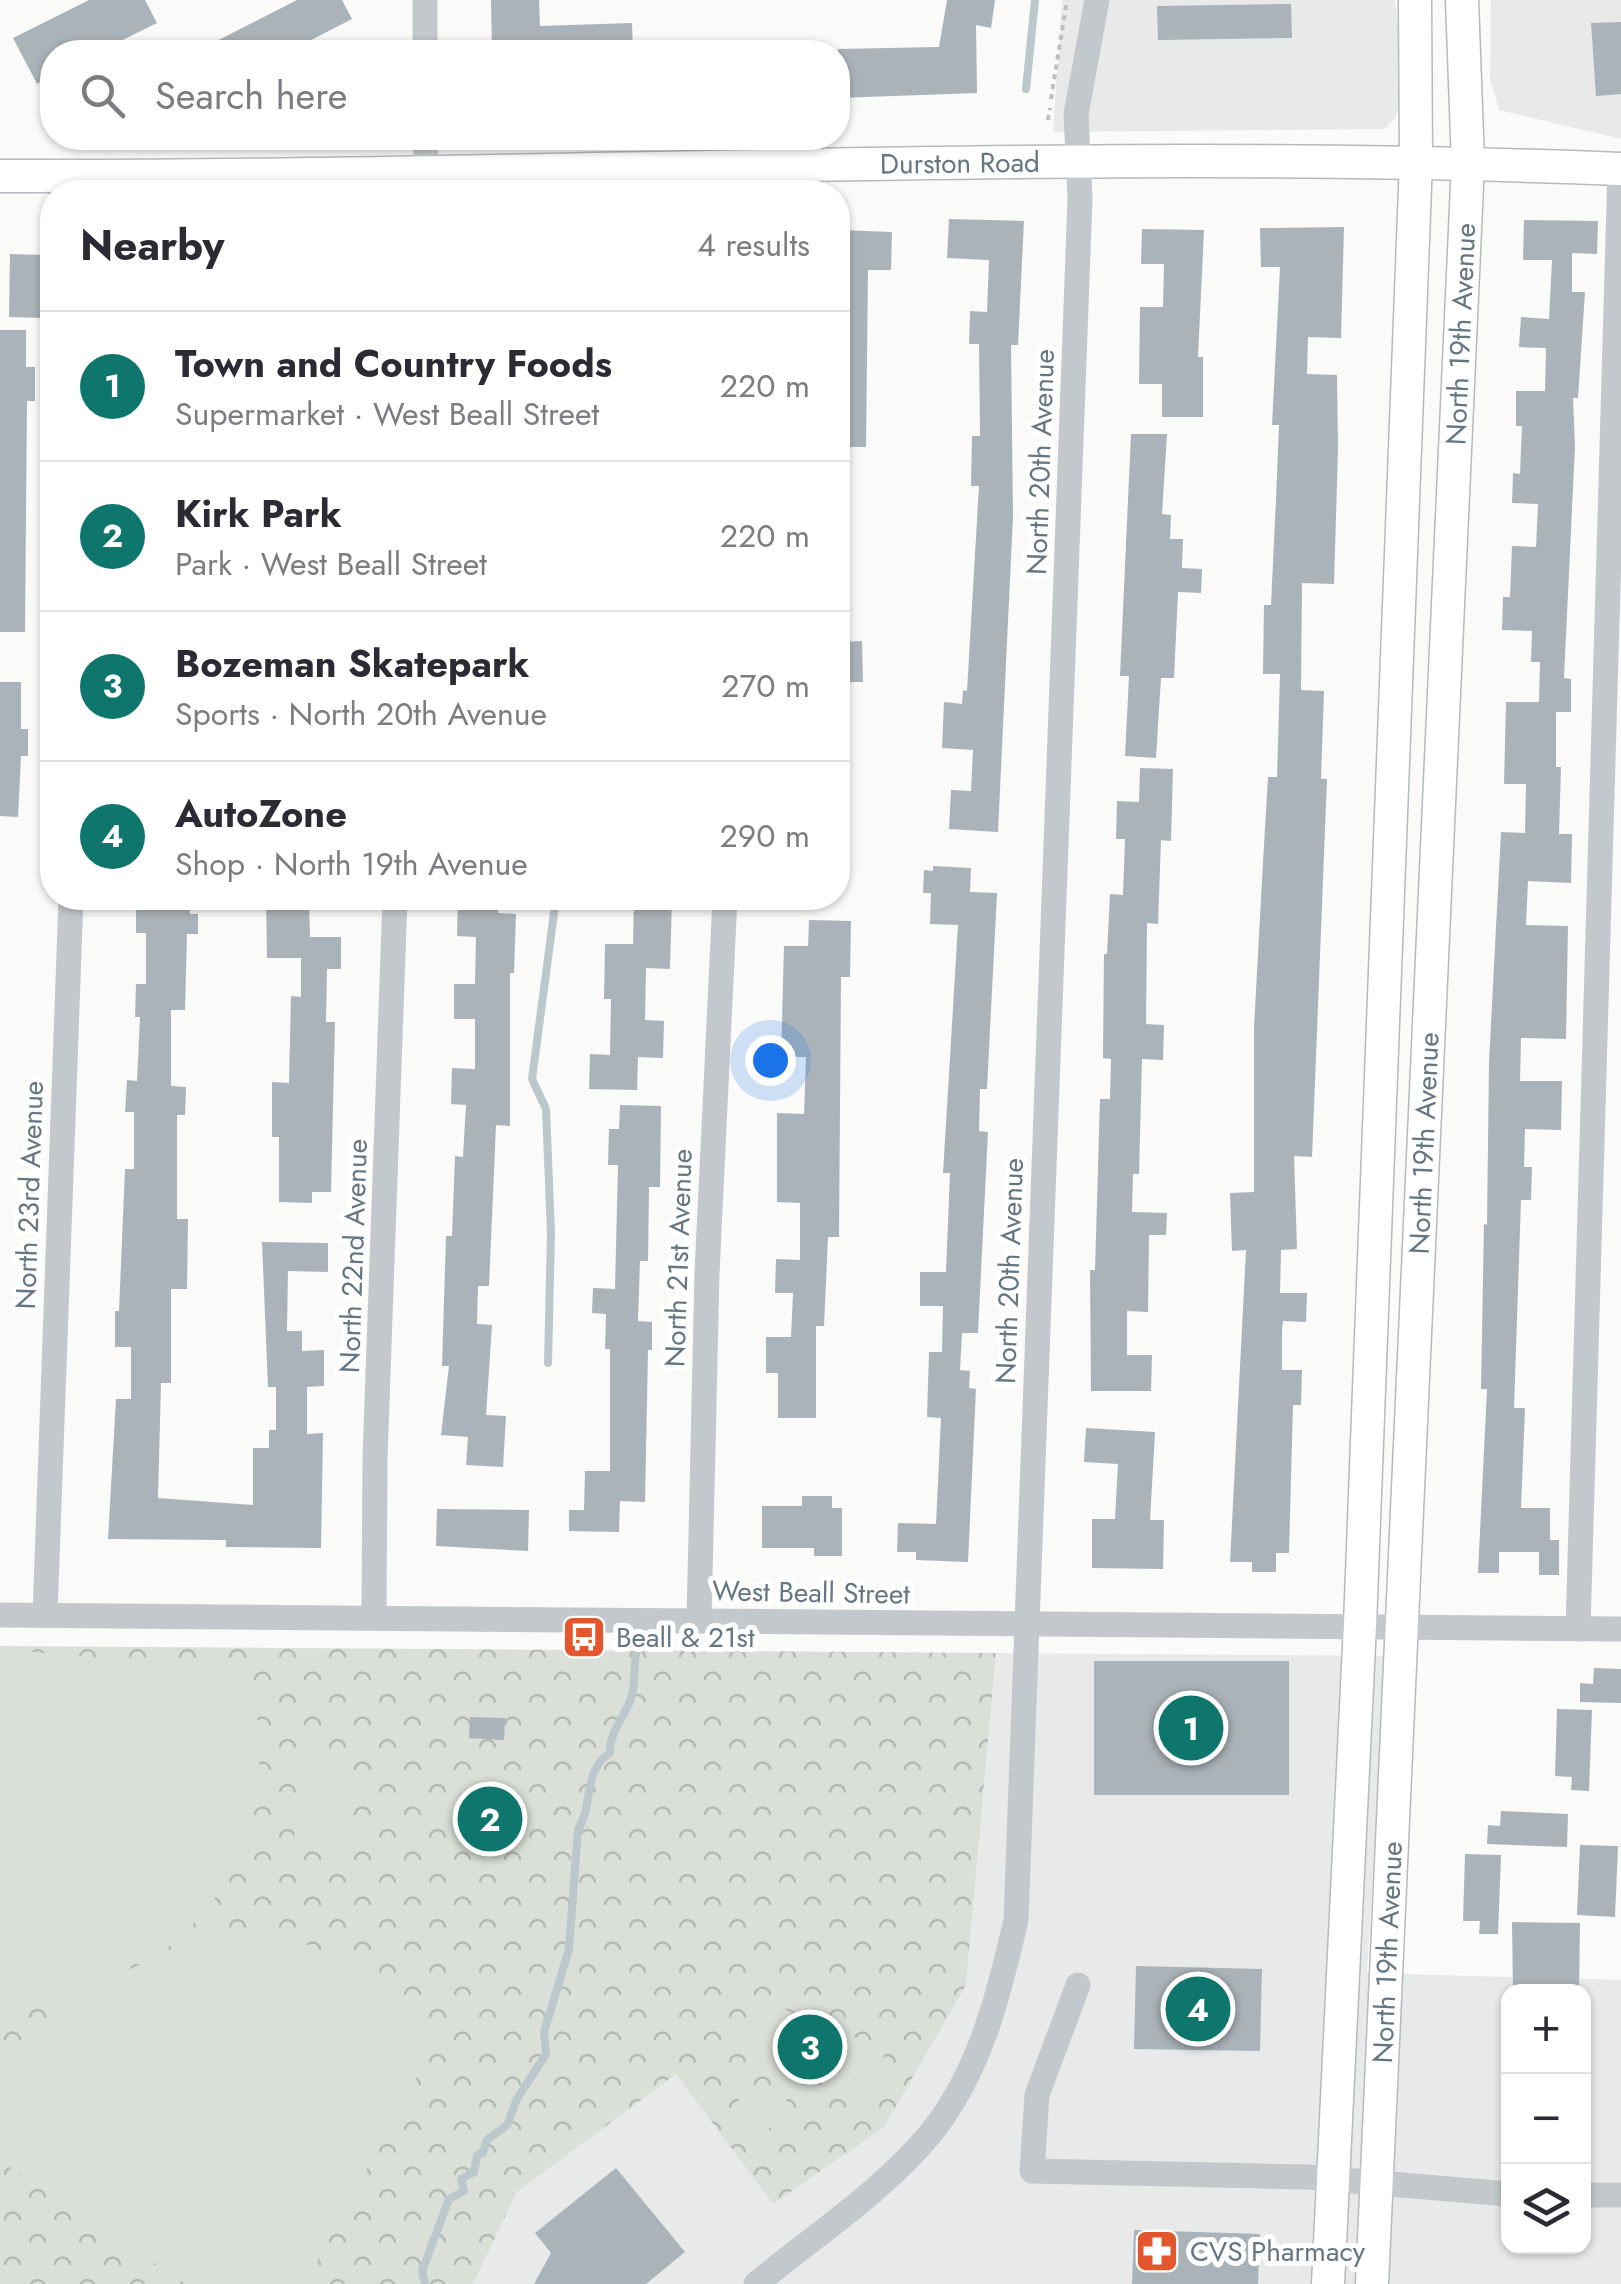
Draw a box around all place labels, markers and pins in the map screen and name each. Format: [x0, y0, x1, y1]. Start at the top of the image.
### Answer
bus stop icon: Beall & 21st [561, 1614, 607, 1660]
place label: Beall & 21st [616, 1617, 755, 1658]
pin: 1 [1158, 1690, 1224, 1766]
pin: 2 [458, 1782, 522, 1856]
pin: 4 [1166, 1972, 1230, 2046]
pin: 3 [778, 2010, 842, 2084]
pharmacy icon: CVS Pharmacy [1134, 2228, 1180, 2274]
place label: CVS Pharmacy [1190, 2231, 1366, 2272]

